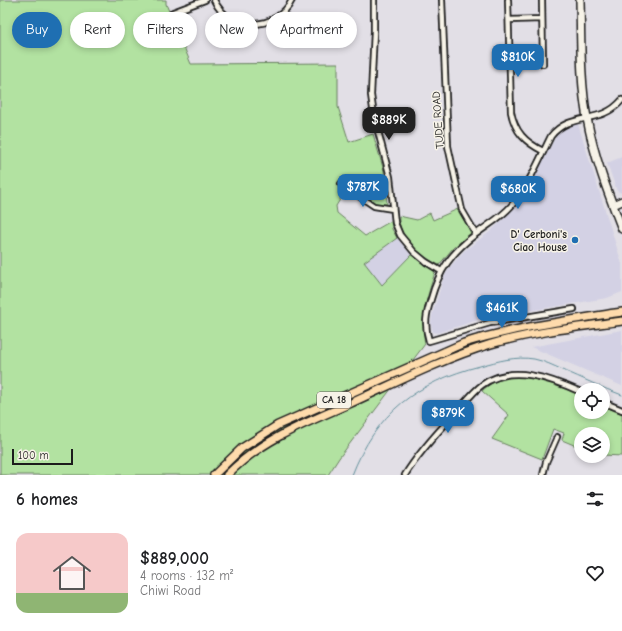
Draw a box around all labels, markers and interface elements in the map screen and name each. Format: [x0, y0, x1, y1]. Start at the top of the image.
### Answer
chip: Buy [12, 12, 62, 48]
chip: Rent [70, 12, 125, 48]
chip: Filters [133, 12, 197, 48]
chip: New [205, 12, 258, 48]
chip: Apartment [266, 12, 357, 48]
pin: $810K [490, 44, 546, 78]
text: $810K [501, 49, 535, 64]
street label: TUDE ROAD [430, 91, 446, 149]
pin: $889K [361, 107, 417, 141]
text: $889K [371, 112, 407, 127]
pin: $787K [335, 174, 391, 208]
pin: $680K [490, 176, 546, 210]
text: $787K [346, 179, 380, 194]
text: $680K [500, 181, 536, 196]
place label: D' Cerboni's Ciao House [510, 228, 568, 254]
marker: D' Cerboni's Ciao House [570, 235, 580, 245]
pin: $461K [474, 295, 530, 329]
text: $461K [485, 300, 519, 315]
map controls [574, 383, 610, 463]
button: locate [574, 383, 610, 419]
road number: CA 18 [317, 392, 351, 408]
pin: $879K [420, 400, 476, 434]
text: $879K [431, 405, 465, 420]
button: layers [574, 427, 610, 463]
scale bar [12, 447, 73, 466]
text: 100 m [18, 449, 49, 462]
icon: filters [584, 488, 606, 510]
text: 6 homes [16, 490, 78, 509]
icon: home [48, 549, 96, 597]
text: $889,000 [140, 549, 209, 568]
icon: heart [584, 562, 606, 584]
text: 4 rooms · 132 m² [140, 568, 233, 583]
text: Chiwi Road [140, 583, 201, 598]

